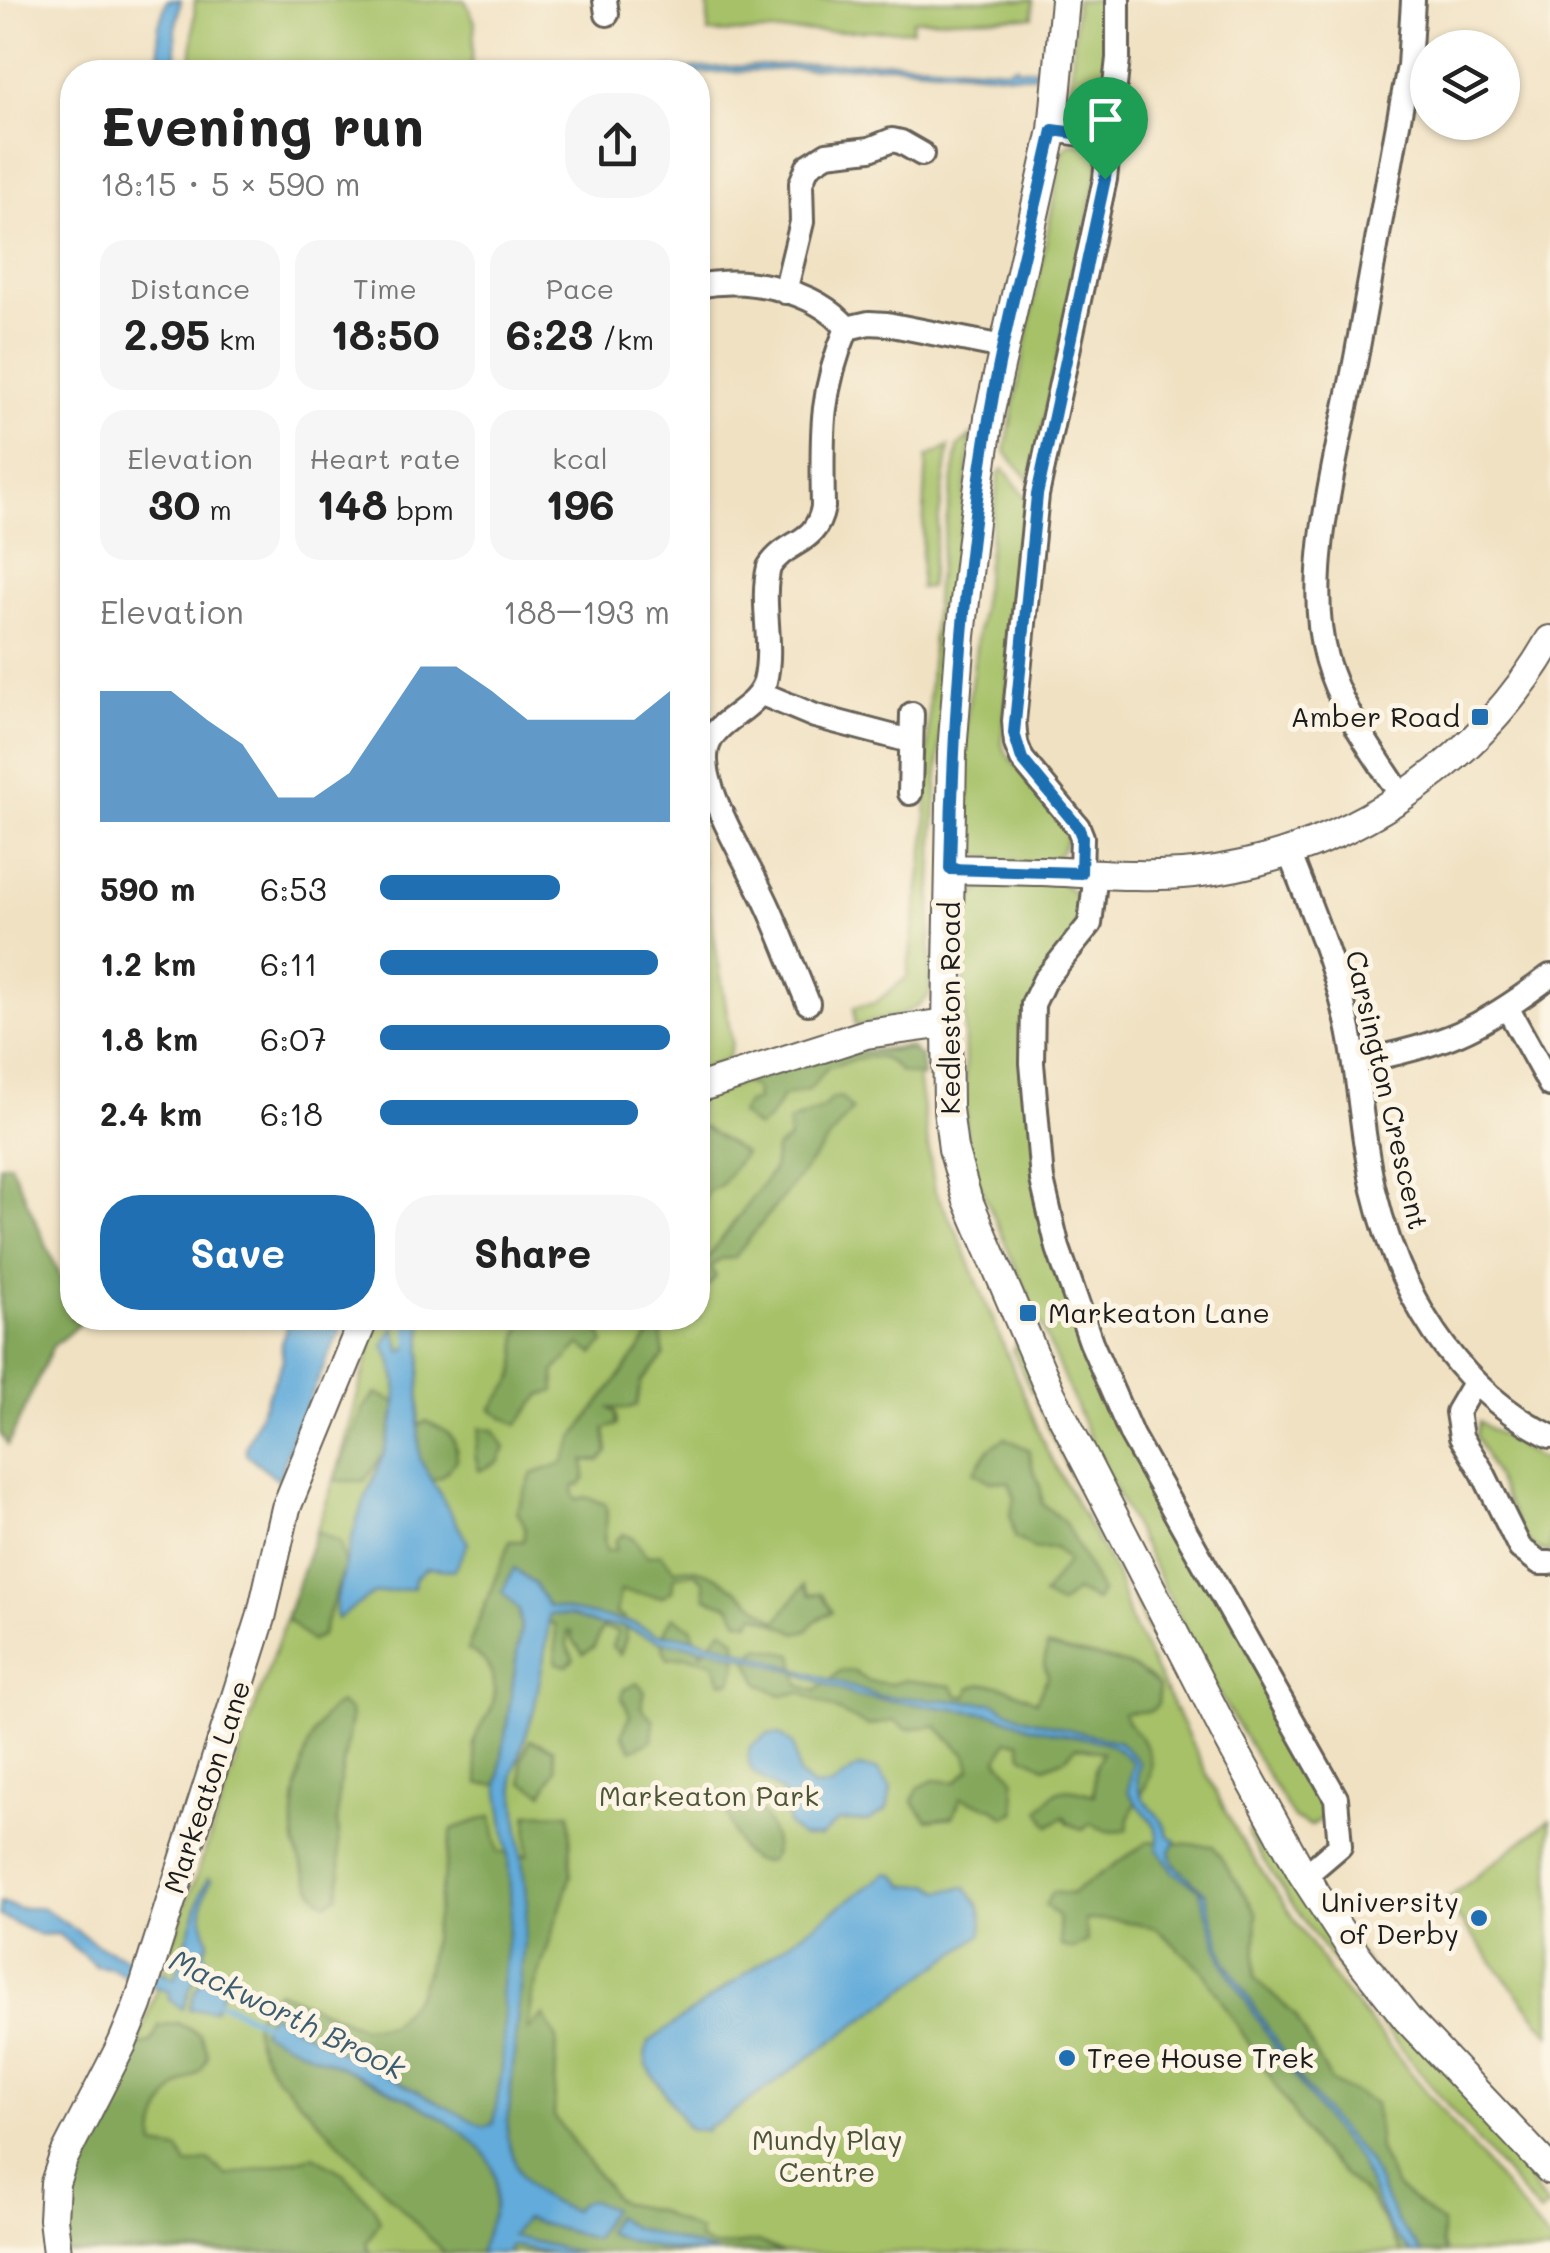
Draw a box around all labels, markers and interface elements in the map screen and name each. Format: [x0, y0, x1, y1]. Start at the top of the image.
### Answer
map controls [1410, 30, 1520, 140]
button: layers [1410, 30, 1520, 140]
pin [1063, 77, 1148, 180]
text: Evening run [100, 88, 424, 160]
icon: arrive [1078, 92, 1133, 147]
button: share [565, 93, 670, 198]
text: 18:15 · 5 × 590 m [100, 162, 360, 204]
text: Distance [130, 270, 250, 306]
text: Time [353, 270, 417, 306]
text: Pace [546, 270, 614, 306]
text: 2.95 [124, 306, 210, 361]
text: 18:50 [330, 306, 440, 361]
text: 6:23 [506, 306, 593, 361]
text: km [210, 321, 256, 357]
text: /km [593, 321, 654, 357]
text: Elevation [127, 440, 253, 476]
text: Heart rate [309, 440, 461, 476]
text: kcal [552, 440, 608, 476]
text: 30 [148, 476, 200, 531]
text: 148 [316, 476, 387, 531]
text: 196 [545, 476, 615, 531]
text: m [200, 491, 232, 527]
text: bpm [387, 491, 454, 527]
text: Elevation [100, 590, 244, 632]
text: 188–193 m [503, 590, 670, 632]
place label: Amber Road [1290, 698, 1460, 734]
marker: Amber Road [1469, 706, 1491, 728]
text: 590 m [100, 867, 195, 909]
text: 6:53 [260, 867, 327, 909]
street label: Kedleston Road [931, 901, 967, 1115]
text: 1.2 km [100, 942, 196, 984]
text: 6:11 [260, 942, 318, 984]
street label: Carsington Crescent [1338, 947, 1438, 1233]
text: 1.8 km [100, 1017, 198, 1059]
text: 6:07 [260, 1017, 327, 1059]
text: 2.4 km [100, 1092, 202, 1134]
text: 6:18 [260, 1092, 323, 1134]
button: Save [100, 1195, 375, 1310]
button: Share [395, 1195, 670, 1310]
place label: Markeaton Lane [1048, 1294, 1270, 1330]
marker: Markeaton Lane [1017, 1302, 1039, 1324]
street label: Markeaton Lane [155, 1676, 257, 1898]
park label: Markeaton Park [599, 1777, 819, 1813]
place label: University of Derby [1321, 1883, 1459, 1951]
marker: University of Derby [1468, 1907, 1490, 1929]
water label: Mackworth Brook [164, 1939, 413, 2088]
place label: Tree House Trek [1087, 2039, 1314, 2075]
marker: Tree House Trek [1056, 2047, 1078, 2069]
park label: Mundy Play Centre [752, 2121, 902, 2189]

